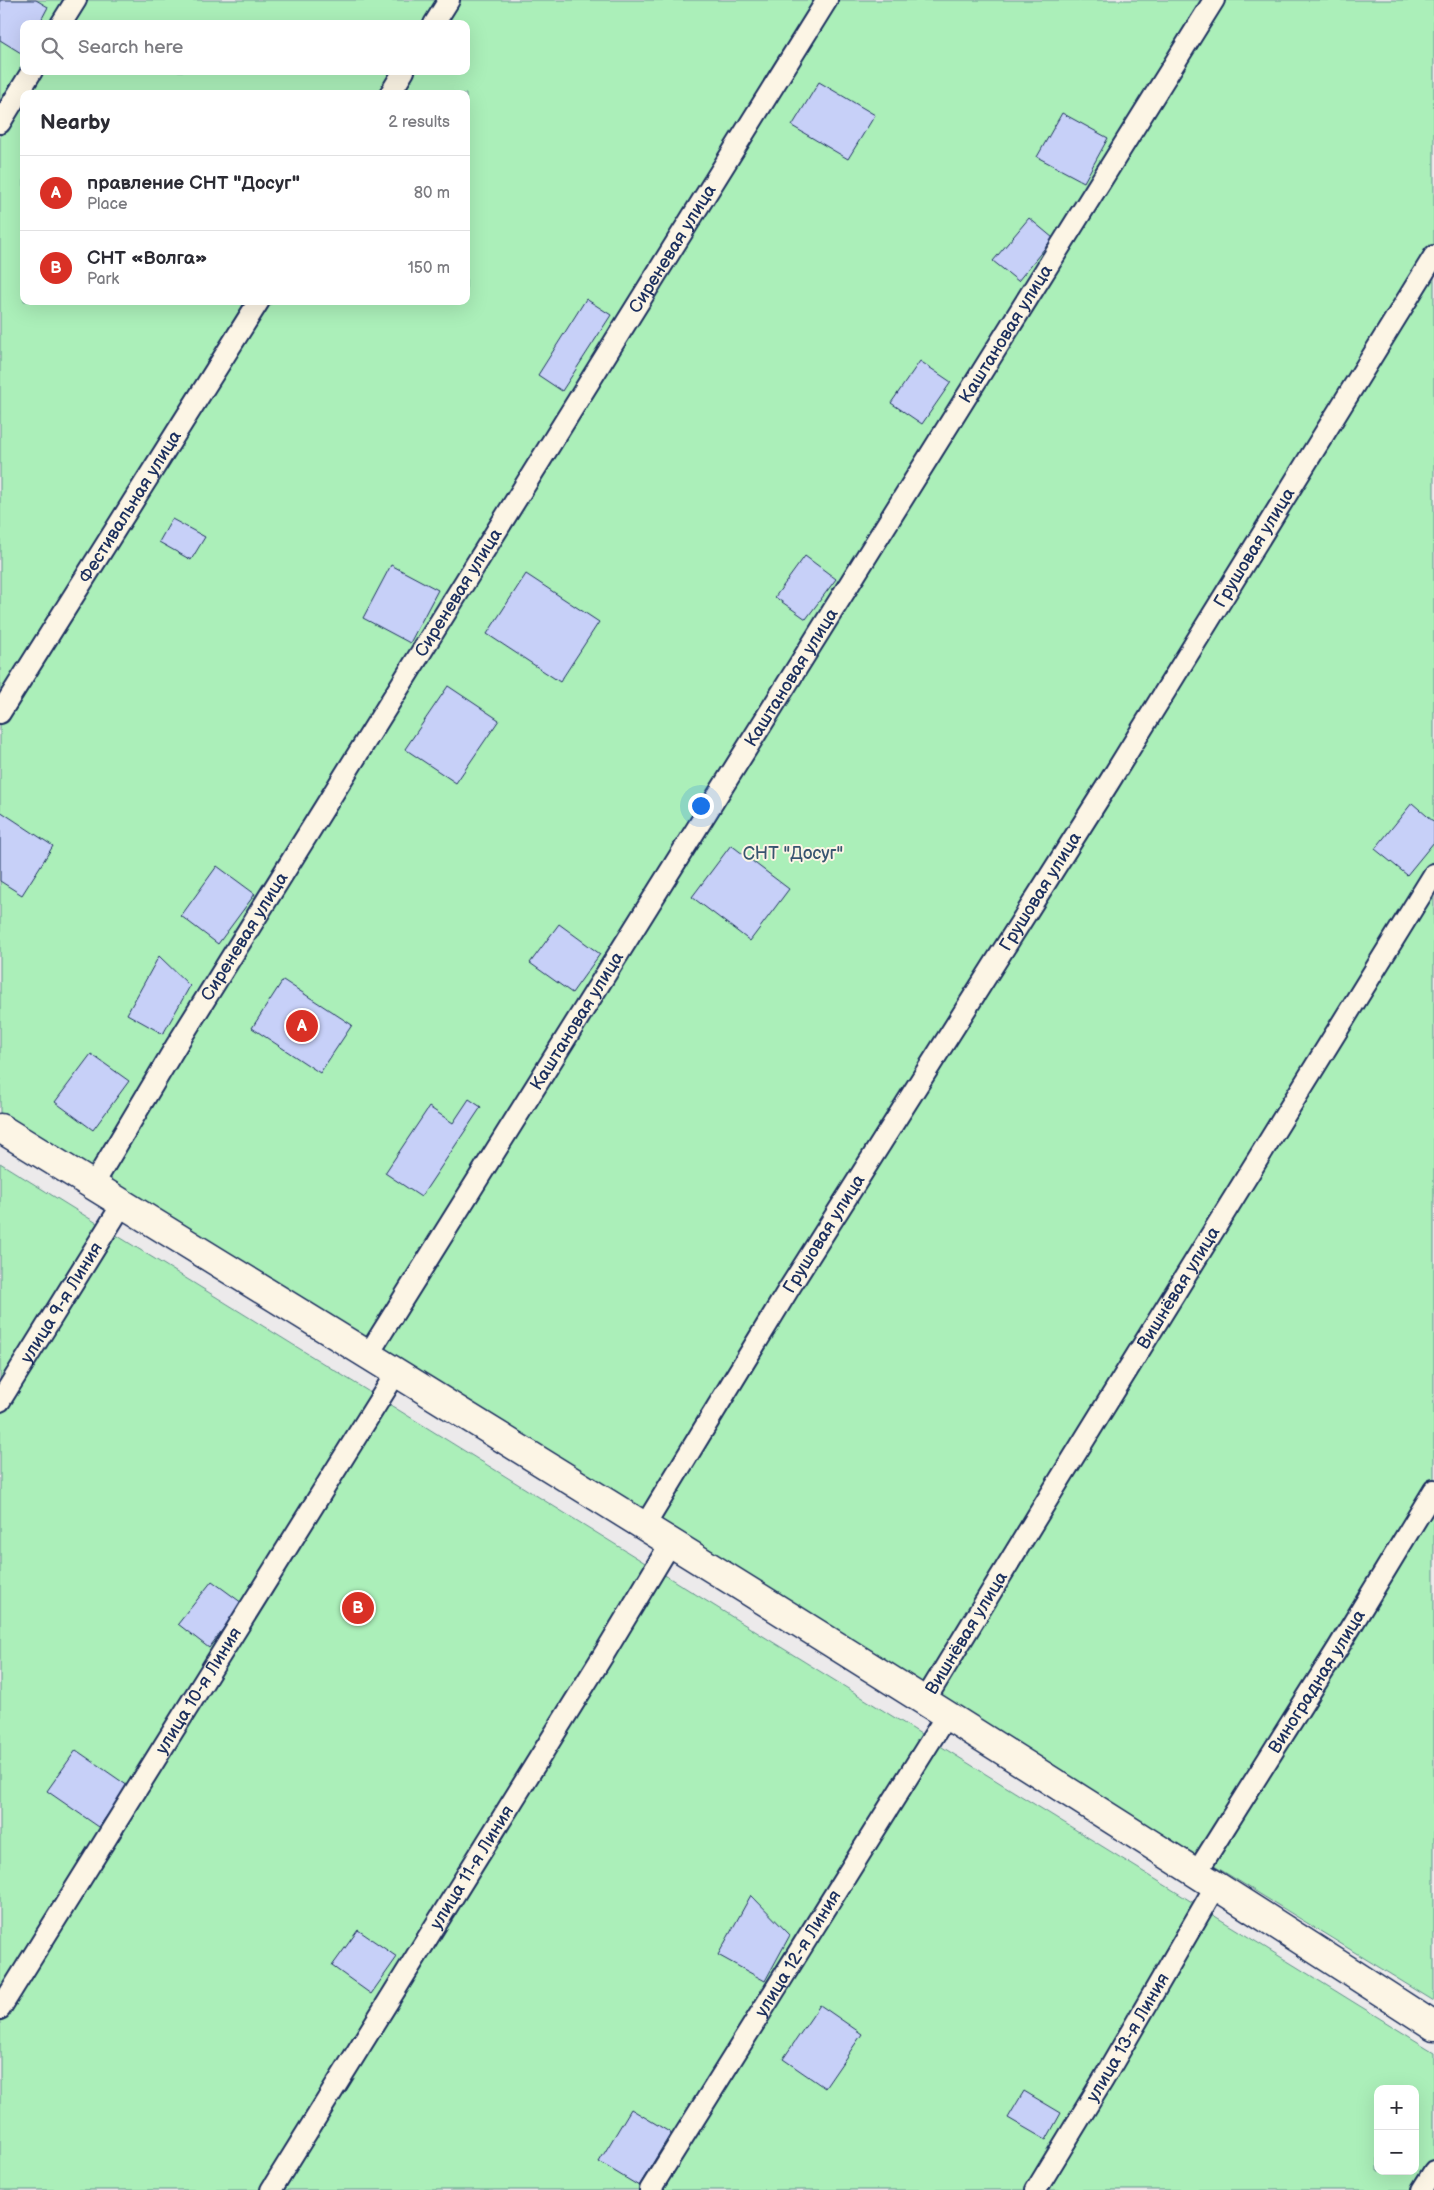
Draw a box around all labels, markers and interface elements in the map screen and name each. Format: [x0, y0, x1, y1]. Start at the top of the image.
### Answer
search box [20, 20, 470, 75]
icon: search [38, 34, 66, 62]
text: Search here [78, 36, 183, 59]
text: Nearby [40, 110, 110, 135]
text: 2 results [388, 113, 450, 132]
text: правление СНТ "Досуг" [87, 172, 300, 195]
street label: Сиреневая улица [625, 181, 721, 317]
text: A [51, 184, 61, 203]
text: 80 m [414, 184, 450, 203]
text: Place [87, 195, 128, 214]
text: СНТ «Волга» [87, 247, 207, 270]
text: B [50, 259, 62, 278]
text: 150 m [408, 259, 450, 278]
street label: Каштановая улица [955, 261, 1057, 407]
text: Park [87, 270, 119, 289]
street label: Фестивальная улица [75, 426, 186, 587]
street label: Грушовая улица [1210, 484, 1299, 611]
street label: Сиреневая улица [411, 524, 507, 661]
street label: Каштановая улица [741, 604, 843, 751]
your location [688, 793, 714, 819]
street label: Грушовая улица [995, 828, 1086, 955]
park label: СНТ "Досуг" [743, 843, 843, 864]
street label: Сиреневая улица [197, 868, 293, 1005]
street label: Каштановая улица [526, 948, 628, 1094]
pin: A [286, 1007, 318, 1045]
street label: Грушовая улица [779, 1170, 870, 1297]
street label: Вишнёвая улица [1133, 1223, 1225, 1353]
street label: улица 9-я Линия [16, 1238, 107, 1367]
street label: Вишнёвая улица [921, 1567, 1012, 1698]
pin: B [342, 1589, 374, 1627]
street label: Виноградная улица [1264, 1606, 1370, 1757]
street label: улица 10-я Линия [151, 1624, 246, 1758]
street label: улица 11-я Линия [426, 1802, 518, 1933]
street label: улица 12-я Линия [751, 1886, 846, 2021]
street label: улица 13-я Линия [1082, 1969, 1174, 2106]
map controls [1374, 2085, 1419, 2175]
button: + [1374, 2085, 1419, 2130]
button: − [1374, 2130, 1419, 2175]

